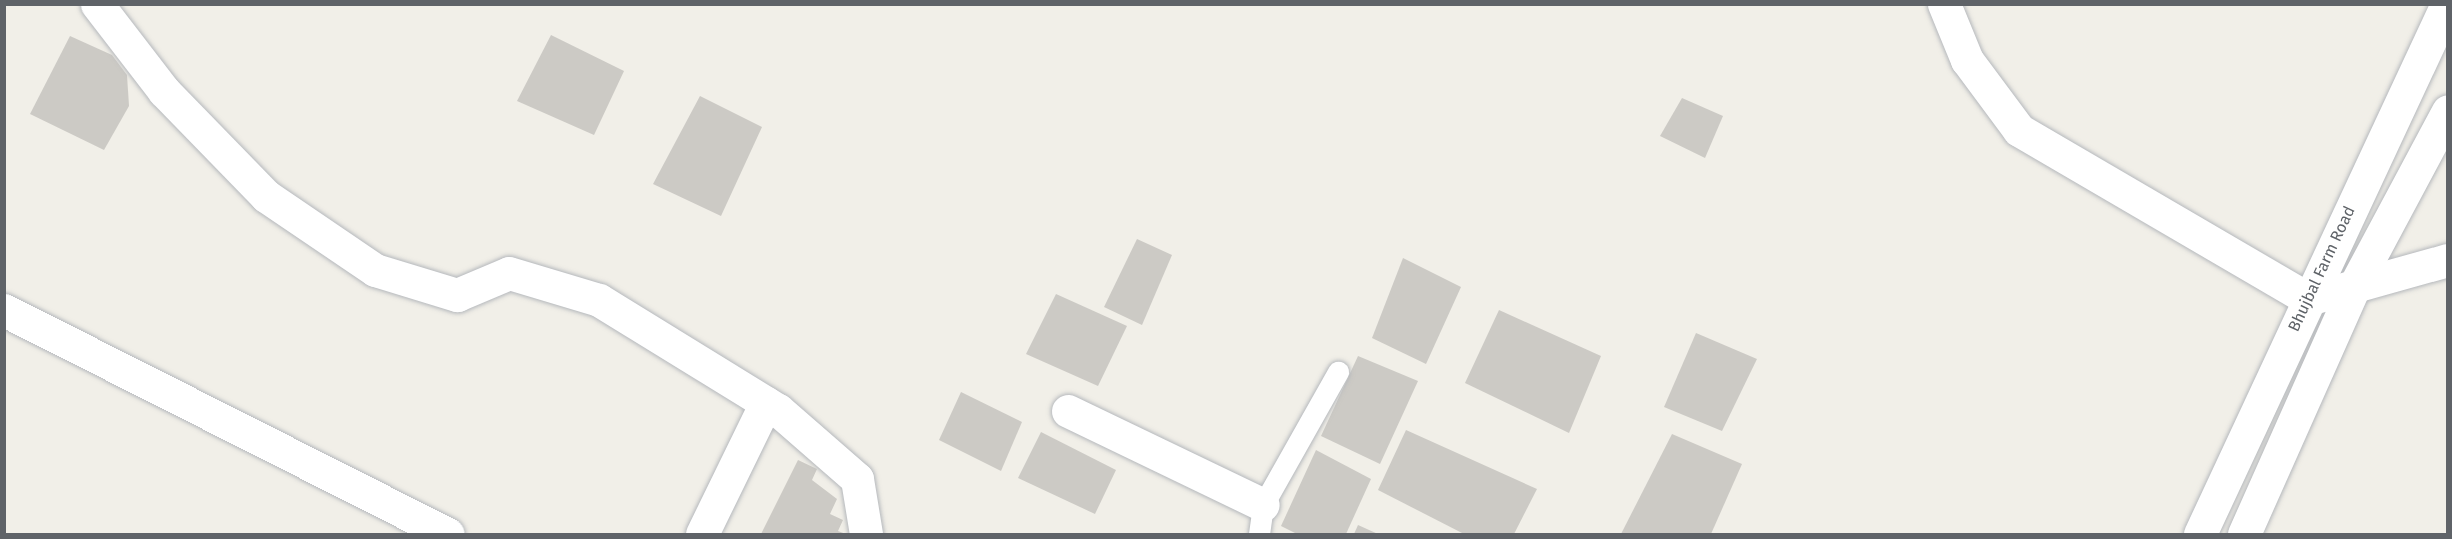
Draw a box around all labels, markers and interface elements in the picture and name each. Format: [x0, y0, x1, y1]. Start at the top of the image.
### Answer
street label: Bhujbal Farm Road [2284, 203, 2360, 335]

